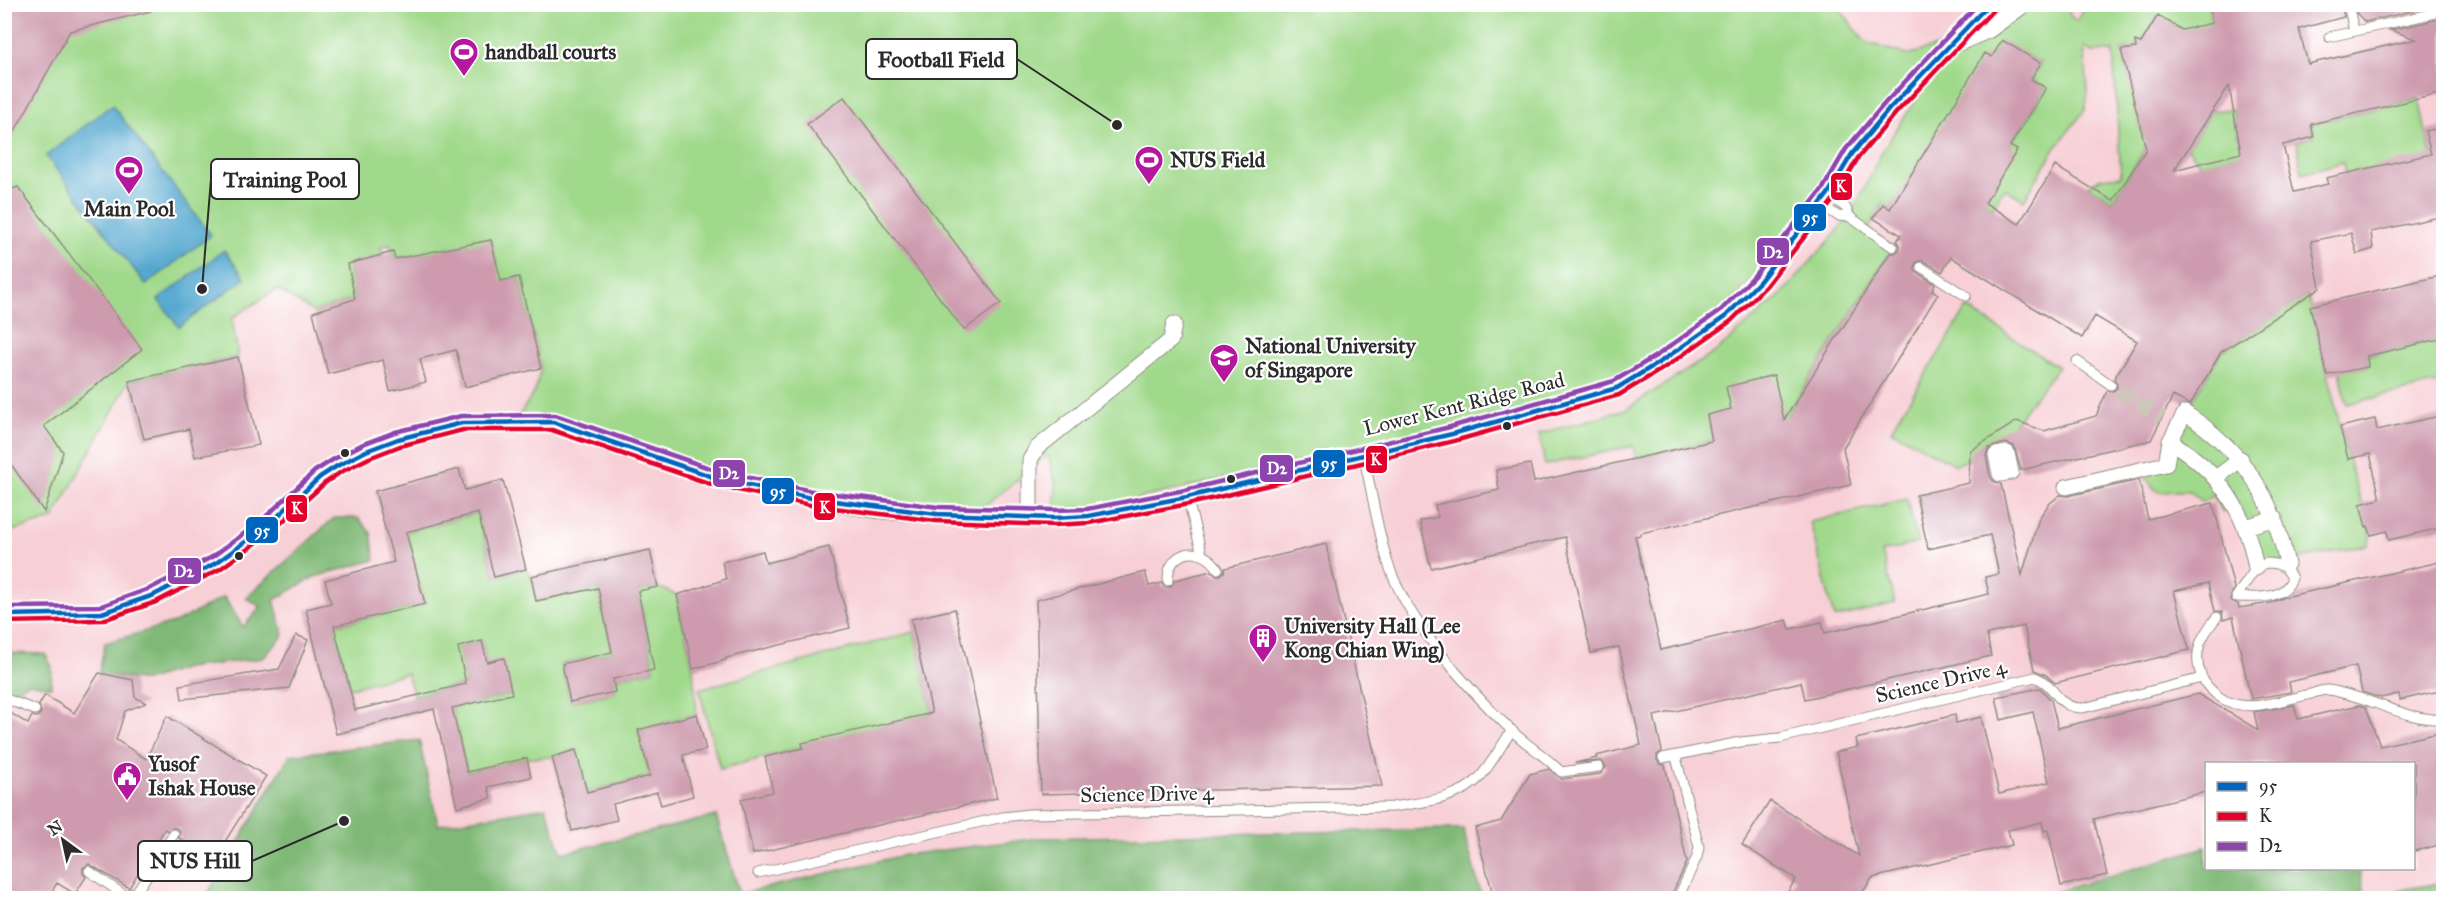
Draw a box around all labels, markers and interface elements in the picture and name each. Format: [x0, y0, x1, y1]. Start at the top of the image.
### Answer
sports icon: handball courts [448, 36, 480, 78]
place label: handball courts [484, 39, 616, 65]
callout: Football Field [866, 39, 1017, 79]
text: Football Field [877, 46, 1006, 73]
sports icon: NUS Field [1133, 144, 1165, 186]
place label: NUS Field [1170, 147, 1266, 173]
sports icon: Main Pool [113, 154, 145, 196]
callout: Training Pool [211, 159, 359, 199]
text: Training Pool [222, 166, 348, 193]
line badge: K [1830, 172, 1853, 201]
text: K [1835, 177, 1847, 196]
place label: Main Pool [84, 196, 176, 222]
line badge: 95 [1793, 203, 1827, 232]
text: 95 [1802, 208, 1819, 228]
line badge: D2 [1756, 237, 1790, 266]
text: D2 [1763, 243, 1784, 262]
place label: National University of Singapore [1245, 333, 1417, 383]
school or university icon: National University of Singapore [1208, 342, 1240, 384]
street label: Lower Kent Ridge Road [1361, 366, 1568, 442]
unlabelled marker [1501, 420, 1513, 432]
line badge: K [1365, 445, 1388, 474]
unlabelled marker [339, 447, 351, 459]
line badge: 95 [1312, 449, 1346, 478]
text: K [1370, 450, 1382, 469]
line badge: D2 [1259, 454, 1294, 483]
text: 95 [1321, 454, 1338, 474]
line badge: D2 [712, 459, 746, 488]
text: D2 [1267, 459, 1288, 478]
text: D2 [719, 464, 740, 483]
unlabelled marker [1225, 473, 1237, 485]
line badge: 95 [761, 477, 795, 505]
text: 95 [770, 482, 787, 502]
line badge: K [813, 492, 836, 521]
line badge: K [285, 494, 308, 523]
text: K [819, 498, 831, 517]
text: K [291, 499, 303, 518]
line badge: 95 [245, 516, 279, 544]
text: 95 [254, 521, 271, 541]
unlabelled marker [233, 550, 245, 562]
line badge: D2 [167, 557, 202, 585]
text: D2 [174, 562, 195, 581]
place label: University Hall (Lee Kong Chian Wing) [1284, 613, 1461, 663]
building icon: University Hall (Lee Kong Chian Wing) [1247, 622, 1279, 664]
street label: Science Drive 4 [1873, 653, 2010, 709]
place label: Yusof Ishak House [147, 751, 256, 801]
public building icon: Yusof Ishak House [111, 760, 143, 802]
legend [2205, 762, 2415, 870]
text: 95 [2259, 775, 2278, 797]
street label: Science Drive 4 [1080, 780, 1215, 808]
text: K [2259, 805, 2273, 827]
north arrow [33, 810, 93, 870]
text: N [44, 816, 66, 840]
text: D2 [2259, 835, 2282, 857]
callout: NUS Hill [138, 841, 252, 881]
text: NUS Hill [150, 847, 241, 874]

